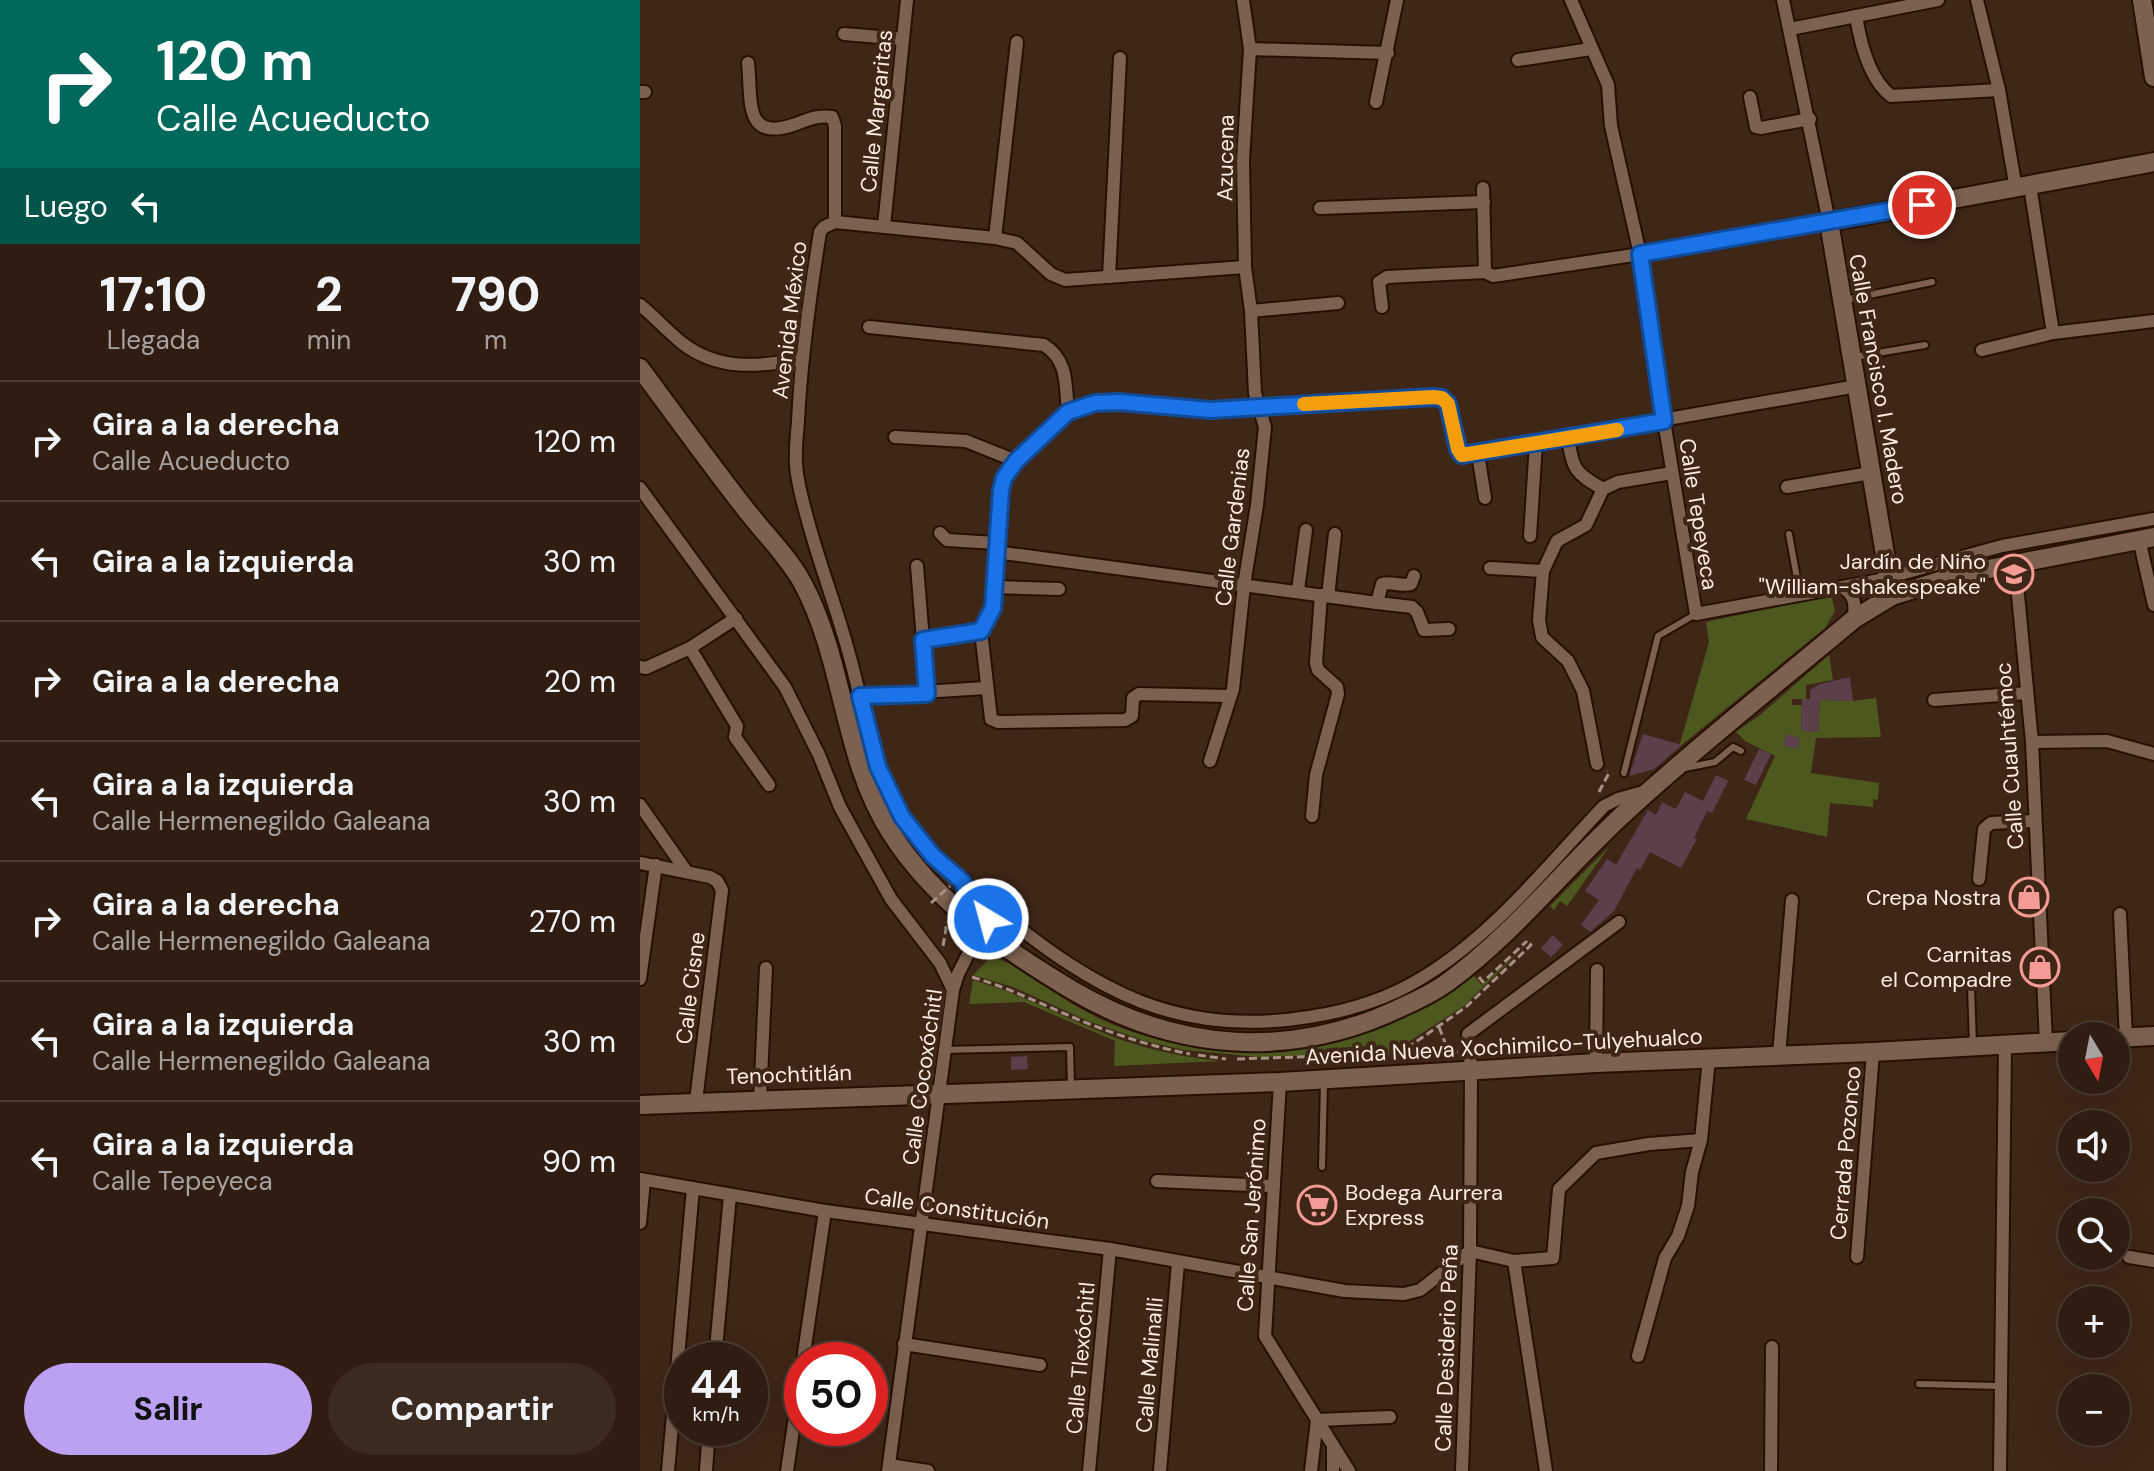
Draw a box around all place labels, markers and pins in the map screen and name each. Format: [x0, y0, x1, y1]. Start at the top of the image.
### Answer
pin [1888, 171, 1956, 239]
place label: Jardín de Niño "William-shakespeake" [1758, 547, 1986, 601]
school or university icon: Jardín de Niño "William-shakespeake" [1993, 553, 2035, 595]
shop icon: Crepa Nostra [2008, 876, 2050, 918]
place label: Crepa Nostra [1866, 883, 2001, 912]
place label: Carnitas el Compadre [1881, 940, 2012, 994]
shop icon: Carnitas el Compadre [2019, 946, 2061, 988]
place label: Bodega Aurrera Express [1345, 1178, 1503, 1232]
supermarket icon: Bodega Aurrera Express [1296, 1184, 1338, 1226]

